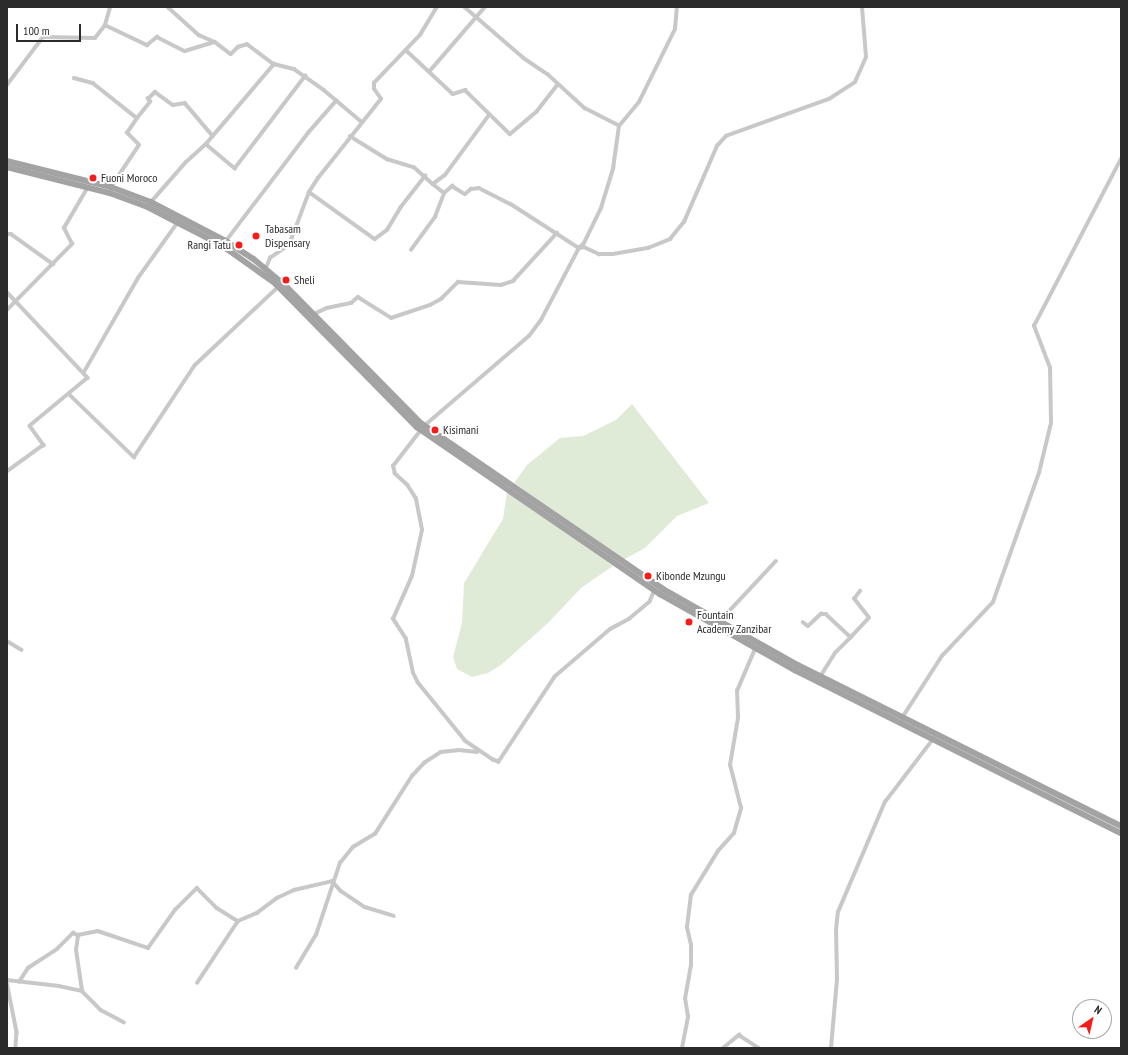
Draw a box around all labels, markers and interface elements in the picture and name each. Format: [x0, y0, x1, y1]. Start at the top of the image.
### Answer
scale bar [18, 16, 83, 42]
text: 100 m [23, 23, 50, 38]
place label: Fuoni Moroco [101, 171, 157, 185]
marker: Fuoni Moroco [88, 173, 98, 183]
place label: Tabasam Dispensary [265, 222, 310, 250]
marker: Tabasam Dispensary [250, 230, 262, 242]
place label: Rangi Tatu [187, 238, 231, 252]
marker: Rangi Tatu [234, 240, 244, 250]
place label: Sheli [294, 273, 315, 287]
marker: Sheli [281, 275, 291, 285]
place label: Kisimani [443, 423, 479, 437]
marker: Kisimani [430, 425, 440, 435]
place label: Kibonde Mzungu [656, 569, 726, 583]
marker: Kibonde Mzungu [643, 571, 653, 581]
place label: Fountain Academy Zanzibar [697, 608, 772, 636]
marker: Fountain Academy Zanzibar [684, 617, 694, 627]
north arrow [1072, 999, 1112, 1039]
text: N [1092, 1002, 1105, 1017]

